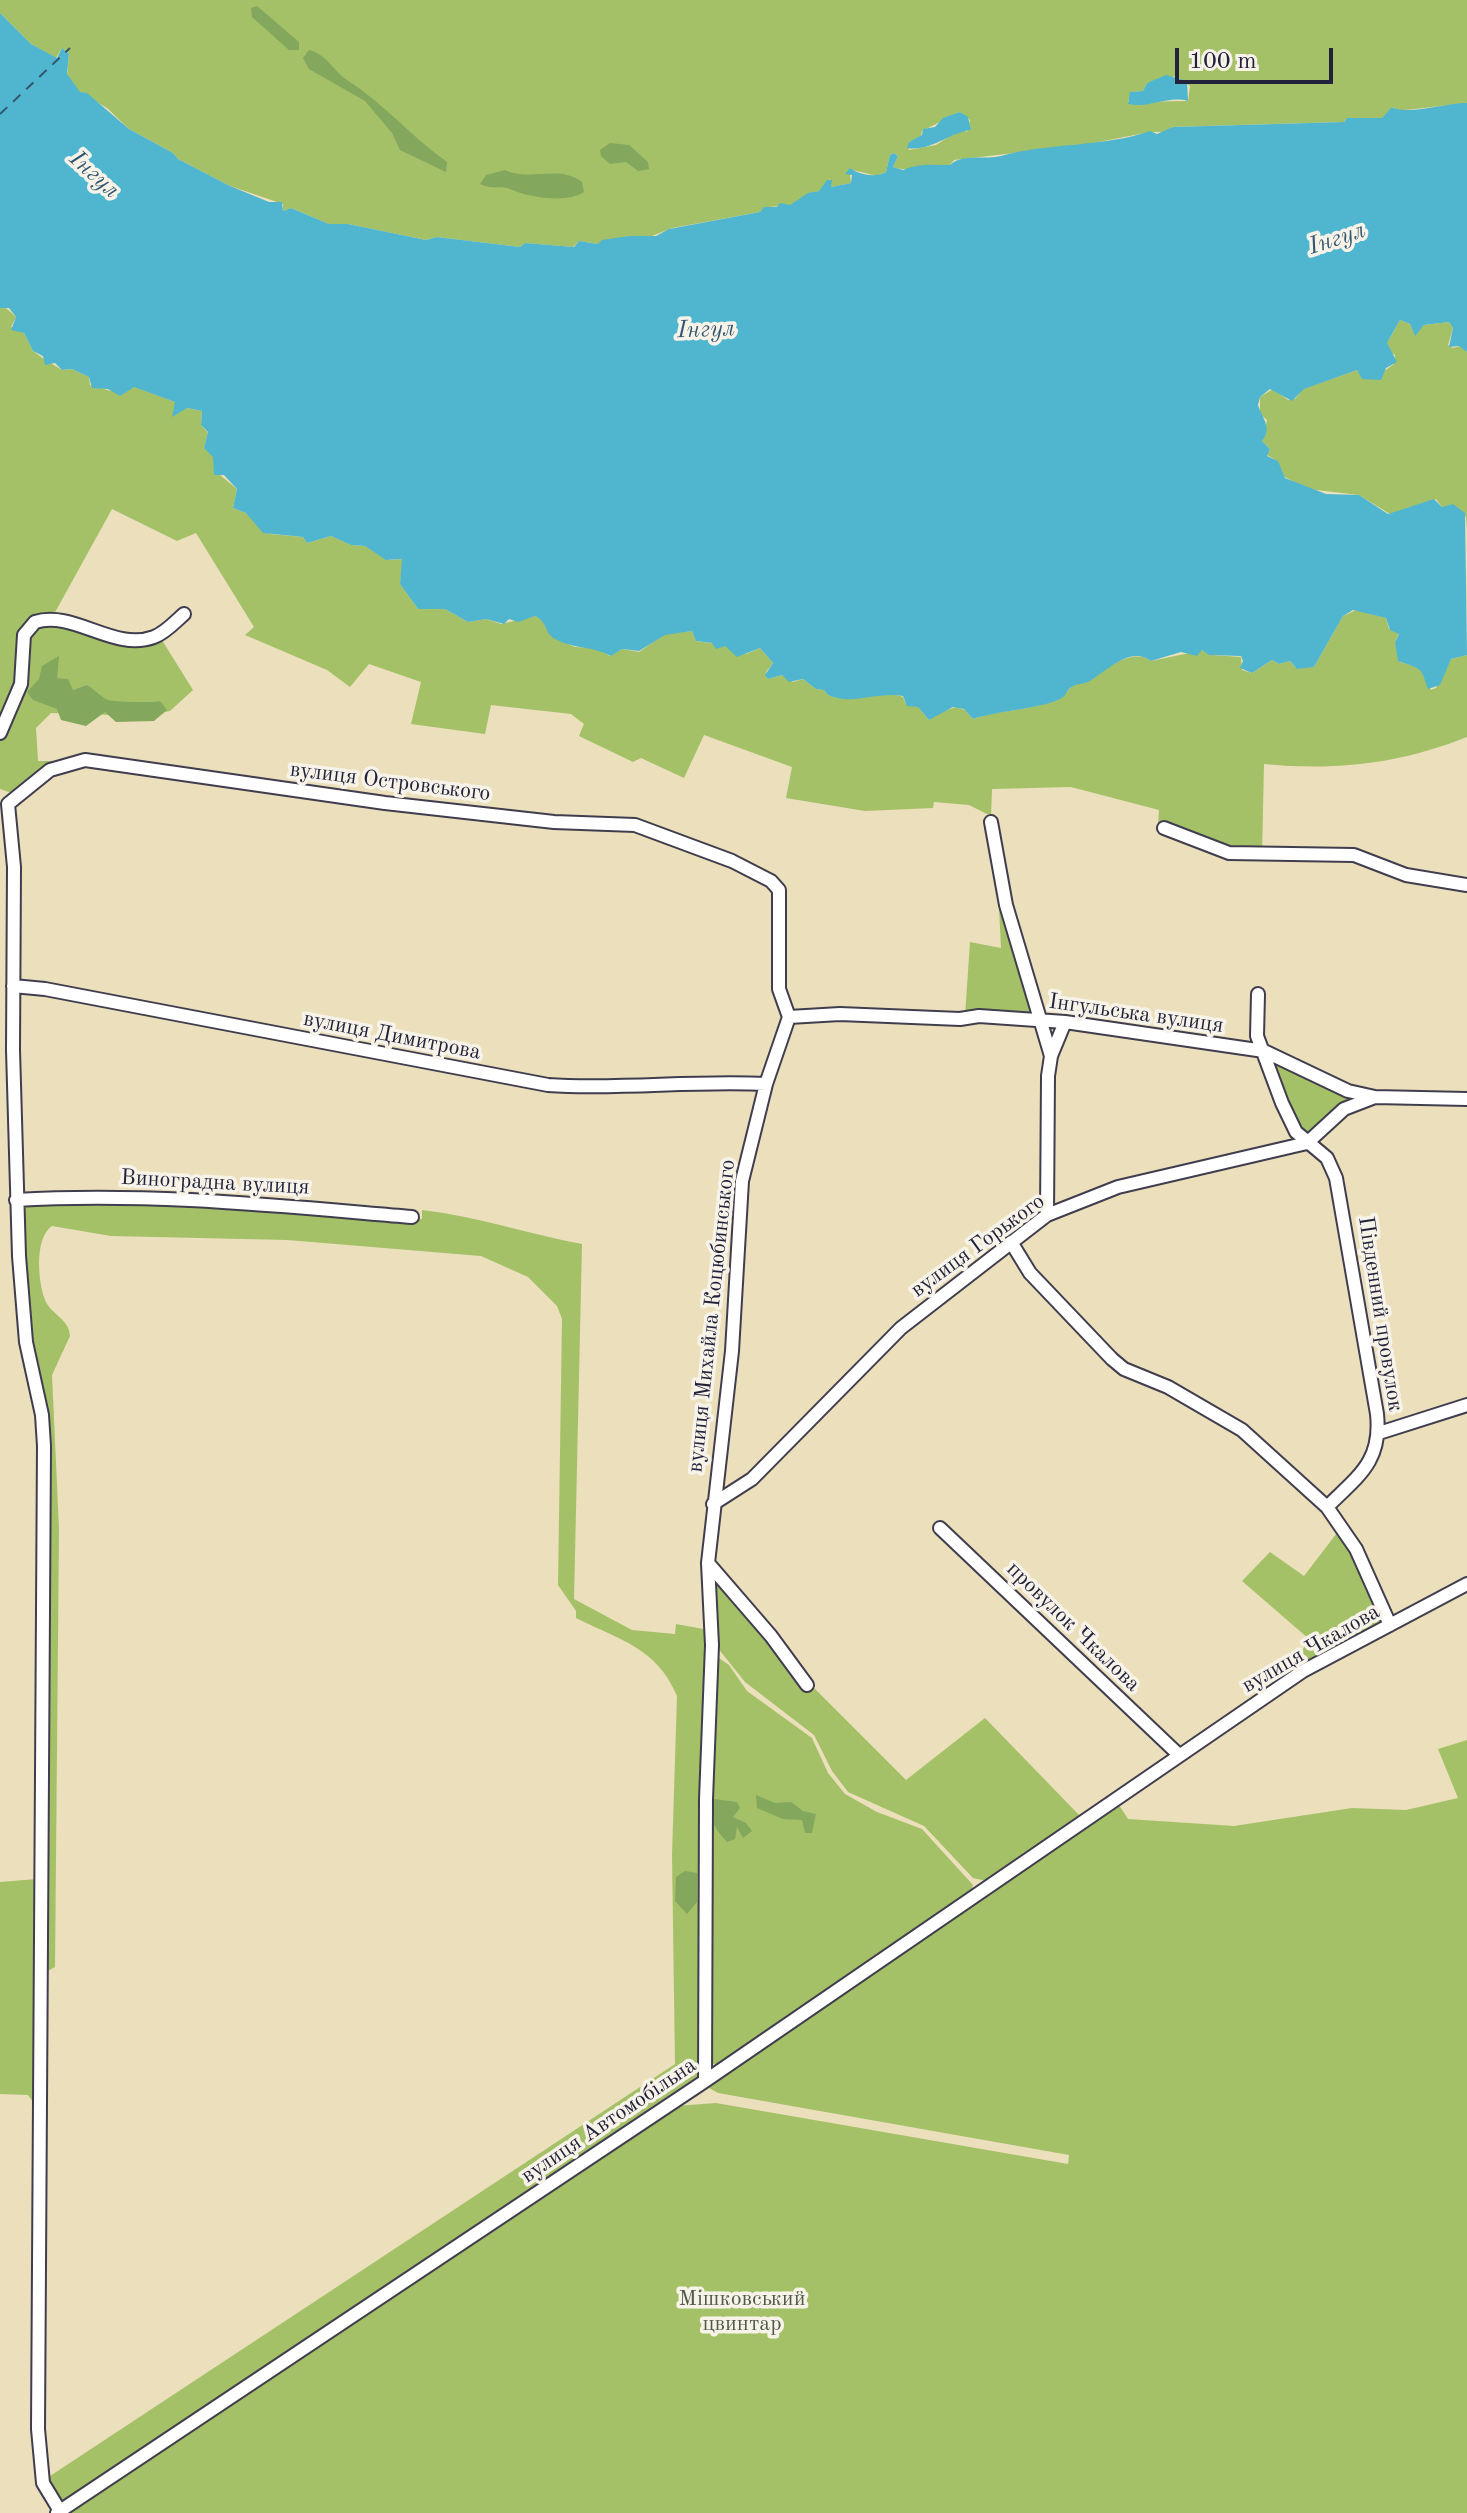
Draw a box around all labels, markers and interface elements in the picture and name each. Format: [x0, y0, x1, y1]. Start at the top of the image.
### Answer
scale bar [1179, 32, 1337, 82]
text: 100 m [1189, 50, 1257, 74]
water label: Інгул [63, 145, 125, 205]
water label: Інгул [1305, 216, 1369, 262]
water label: Інгул [676, 315, 736, 345]
street label: вулиця Островського [288, 757, 492, 807]
street label: Інгульська вулиця [1047, 989, 1225, 1039]
street label: вулиця Димитрова [301, 1006, 483, 1066]
street label: вулиця Михайла Коцюбинського [682, 1158, 742, 1474]
street label: Виноградна вулиця [120, 1165, 310, 1201]
street label: вулиця Горького [906, 1189, 1050, 1303]
street label: Південний провулок [1352, 1215, 1408, 1413]
street label: провулок Чкалова [1001, 1556, 1145, 1698]
street label: вулиця Чкалова [1237, 1599, 1385, 1699]
street label: вулиця Автомобільна [516, 2053, 702, 2189]
park label: Мішковський цвинтар [678, 2286, 806, 2338]

